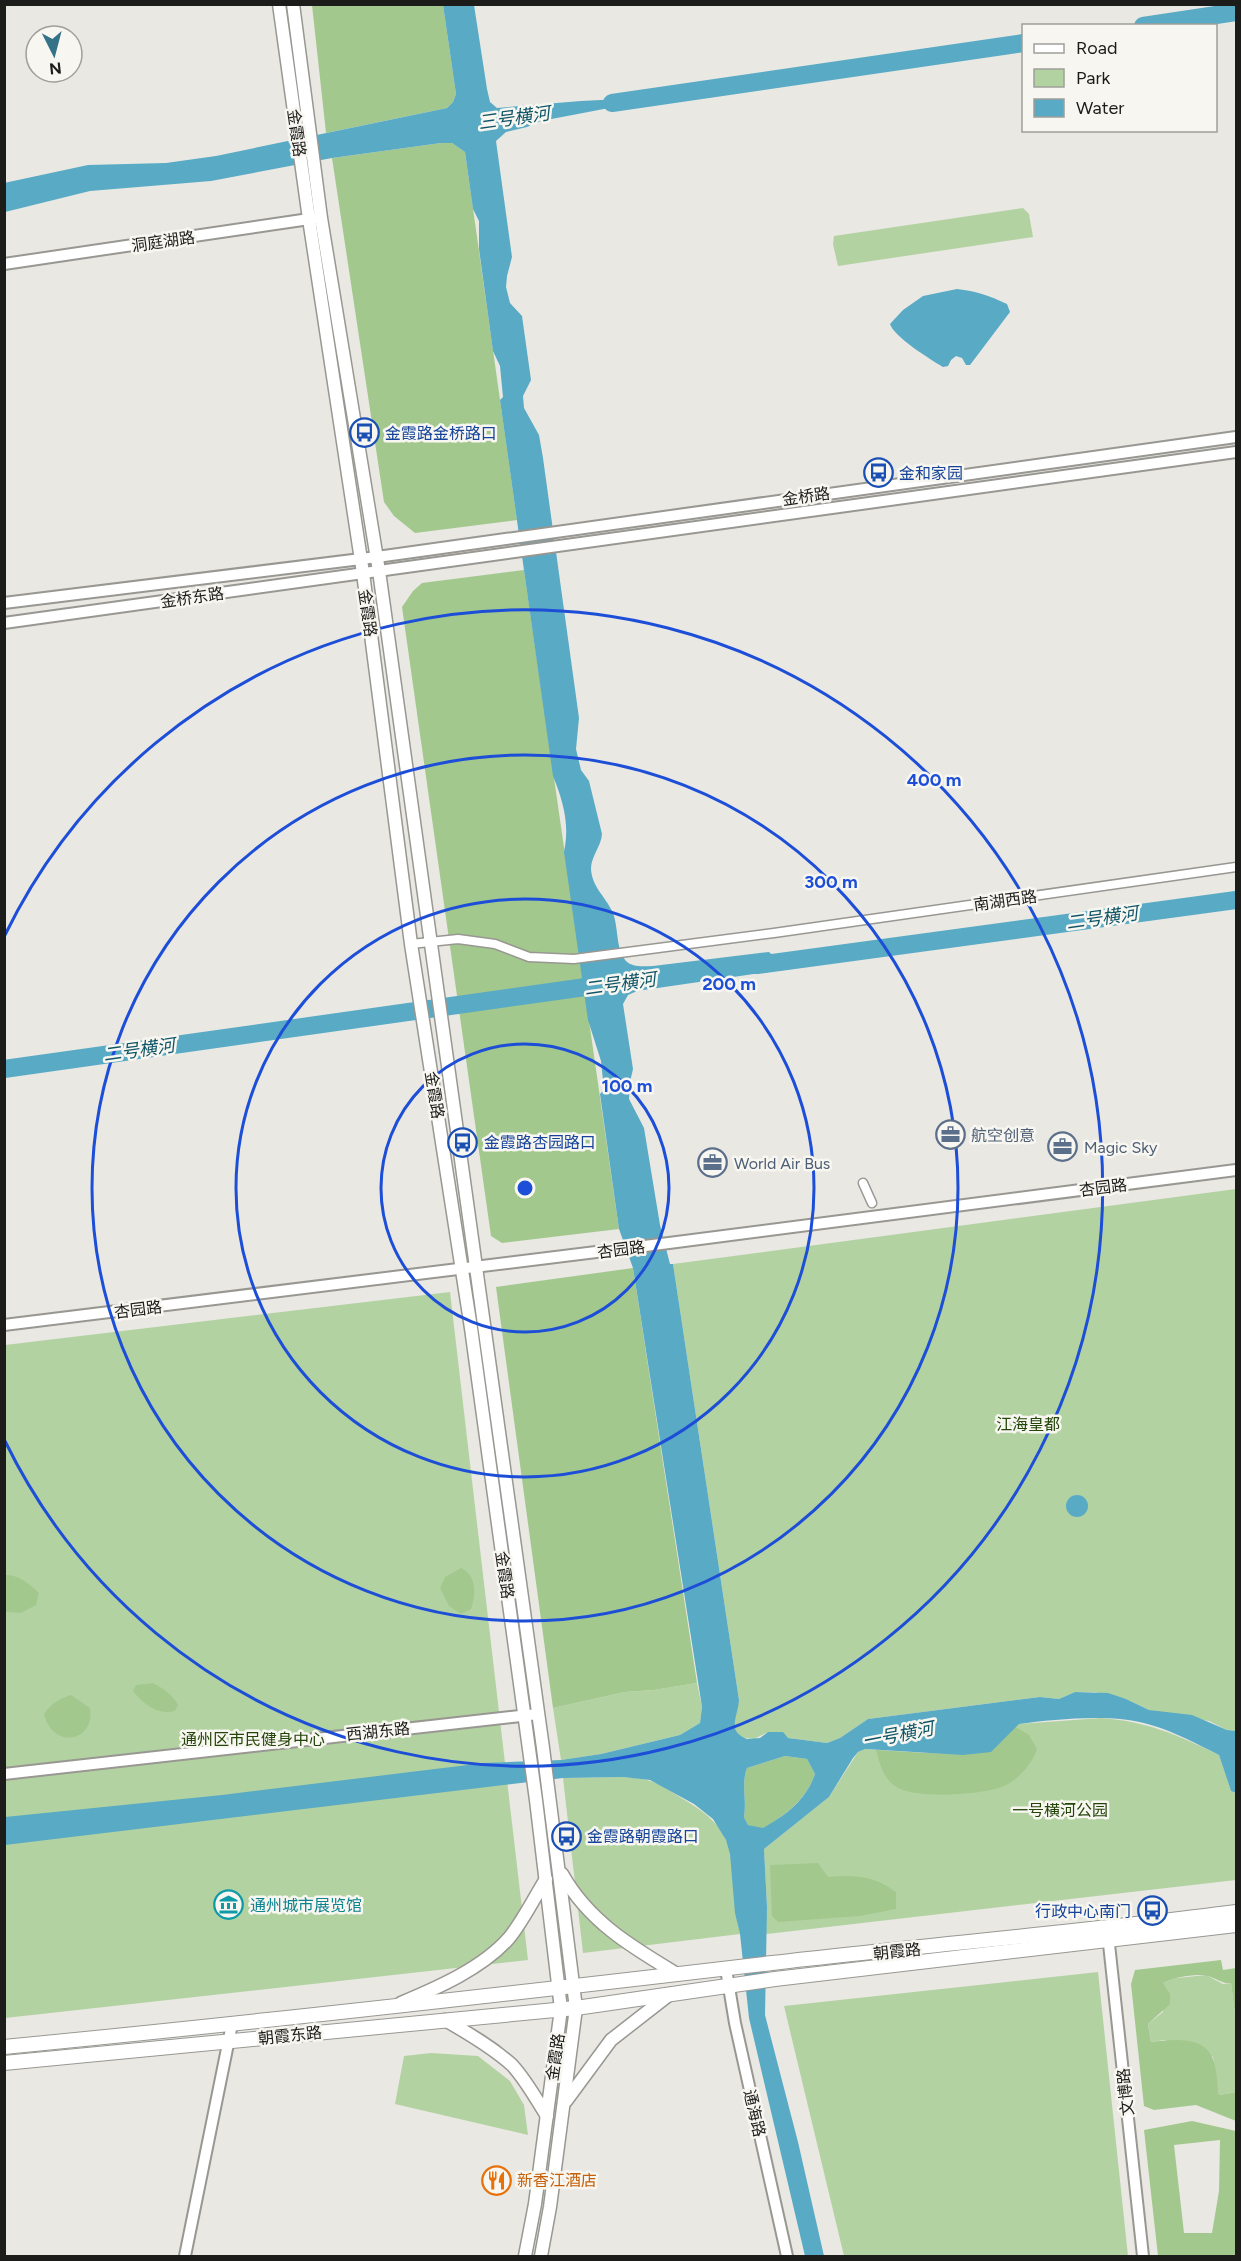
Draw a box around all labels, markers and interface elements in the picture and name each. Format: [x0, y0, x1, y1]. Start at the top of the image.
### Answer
north arrow [24, 24, 84, 84]
legend [1022, 24, 1217, 132]
text: Road [1076, 37, 1117, 59]
text: N [48, 58, 63, 79]
text: Park [1076, 67, 1111, 89]
text: Water [1076, 97, 1124, 119]
water label: 三号横河 [477, 102, 554, 134]
street label: 金霞路 [284, 108, 309, 158]
street label: 洞庭湖路 [130, 228, 196, 255]
bus stop icon: 金霞路金桥路口 [348, 417, 380, 449]
place label: 金霞路金桥路口 [385, 424, 497, 443]
bus stop icon: 金和家园 [862, 457, 894, 489]
place label: 金和家园 [899, 464, 963, 483]
street label: 金桥路 [781, 484, 831, 509]
street label: 金桥东路 [159, 584, 225, 611]
street label: 金霞路 [355, 588, 380, 638]
text: 400 m [907, 769, 961, 791]
text: 300 m [804, 871, 858, 893]
street label: 南湖西路 [972, 887, 1038, 914]
water label: 二号横河 [1065, 902, 1142, 934]
water label: 二号横河 [583, 968, 660, 1000]
text: 200 m [702, 973, 756, 995]
water label: 二号横河 [102, 1034, 179, 1066]
street label: 金霞路 [421, 1070, 448, 1120]
text: 100 m [602, 1075, 652, 1097]
office icon: 航空创意 [934, 1119, 966, 1151]
bus stop icon: 金霞路杏园路口 [447, 1126, 479, 1158]
place label: 航空创意 [971, 1126, 1035, 1145]
office icon: Magic Sky [1047, 1131, 1079, 1163]
place label: 金霞路杏园路口 [484, 1133, 596, 1152]
place label: Magic Sky [1084, 1138, 1158, 1157]
office icon: World Air Bus [697, 1147, 729, 1179]
place label: World Air Bus [734, 1154, 830, 1173]
street label: 杏园路 [1078, 1175, 1128, 1200]
centre of rings [515, 1178, 535, 1198]
street label: 杏园路 [596, 1237, 646, 1262]
street label: 杏园路 [113, 1297, 163, 1322]
park label: 江海皇都 [996, 1415, 1060, 1434]
street label: 金霞路 [492, 1550, 517, 1600]
water label: 一号横河 [861, 1717, 938, 1753]
street label: 西湖东路 [345, 1719, 411, 1744]
park label: 通州区市民健身中心 [181, 1730, 325, 1749]
park label: 一号横河公园 [1012, 1801, 1108, 1820]
bus stop icon: 金霞路朝霞路口 [550, 1820, 582, 1852]
place label: 金霞路朝霞路口 [587, 1827, 699, 1846]
museum icon: 通州城市展览馆 [213, 1889, 245, 1921]
bus stop icon: 行政中心南门 [1136, 1895, 1168, 1927]
place label: 通州城市展览馆 [250, 1896, 362, 1915]
place label: 行政中心南门 [1035, 1902, 1131, 1921]
street label: 朝霞路 [872, 1940, 922, 1963]
street label: 朝霞东路 [257, 2023, 323, 2048]
street label: 金霞路 [543, 2032, 568, 2082]
street label: 文博路 [1114, 2067, 1137, 2117]
street label: 通海路 [740, 2088, 769, 2139]
restaurant icon: 新香江酒店 [480, 2164, 512, 2196]
place label: 新香江酒店 [517, 2171, 597, 2190]

